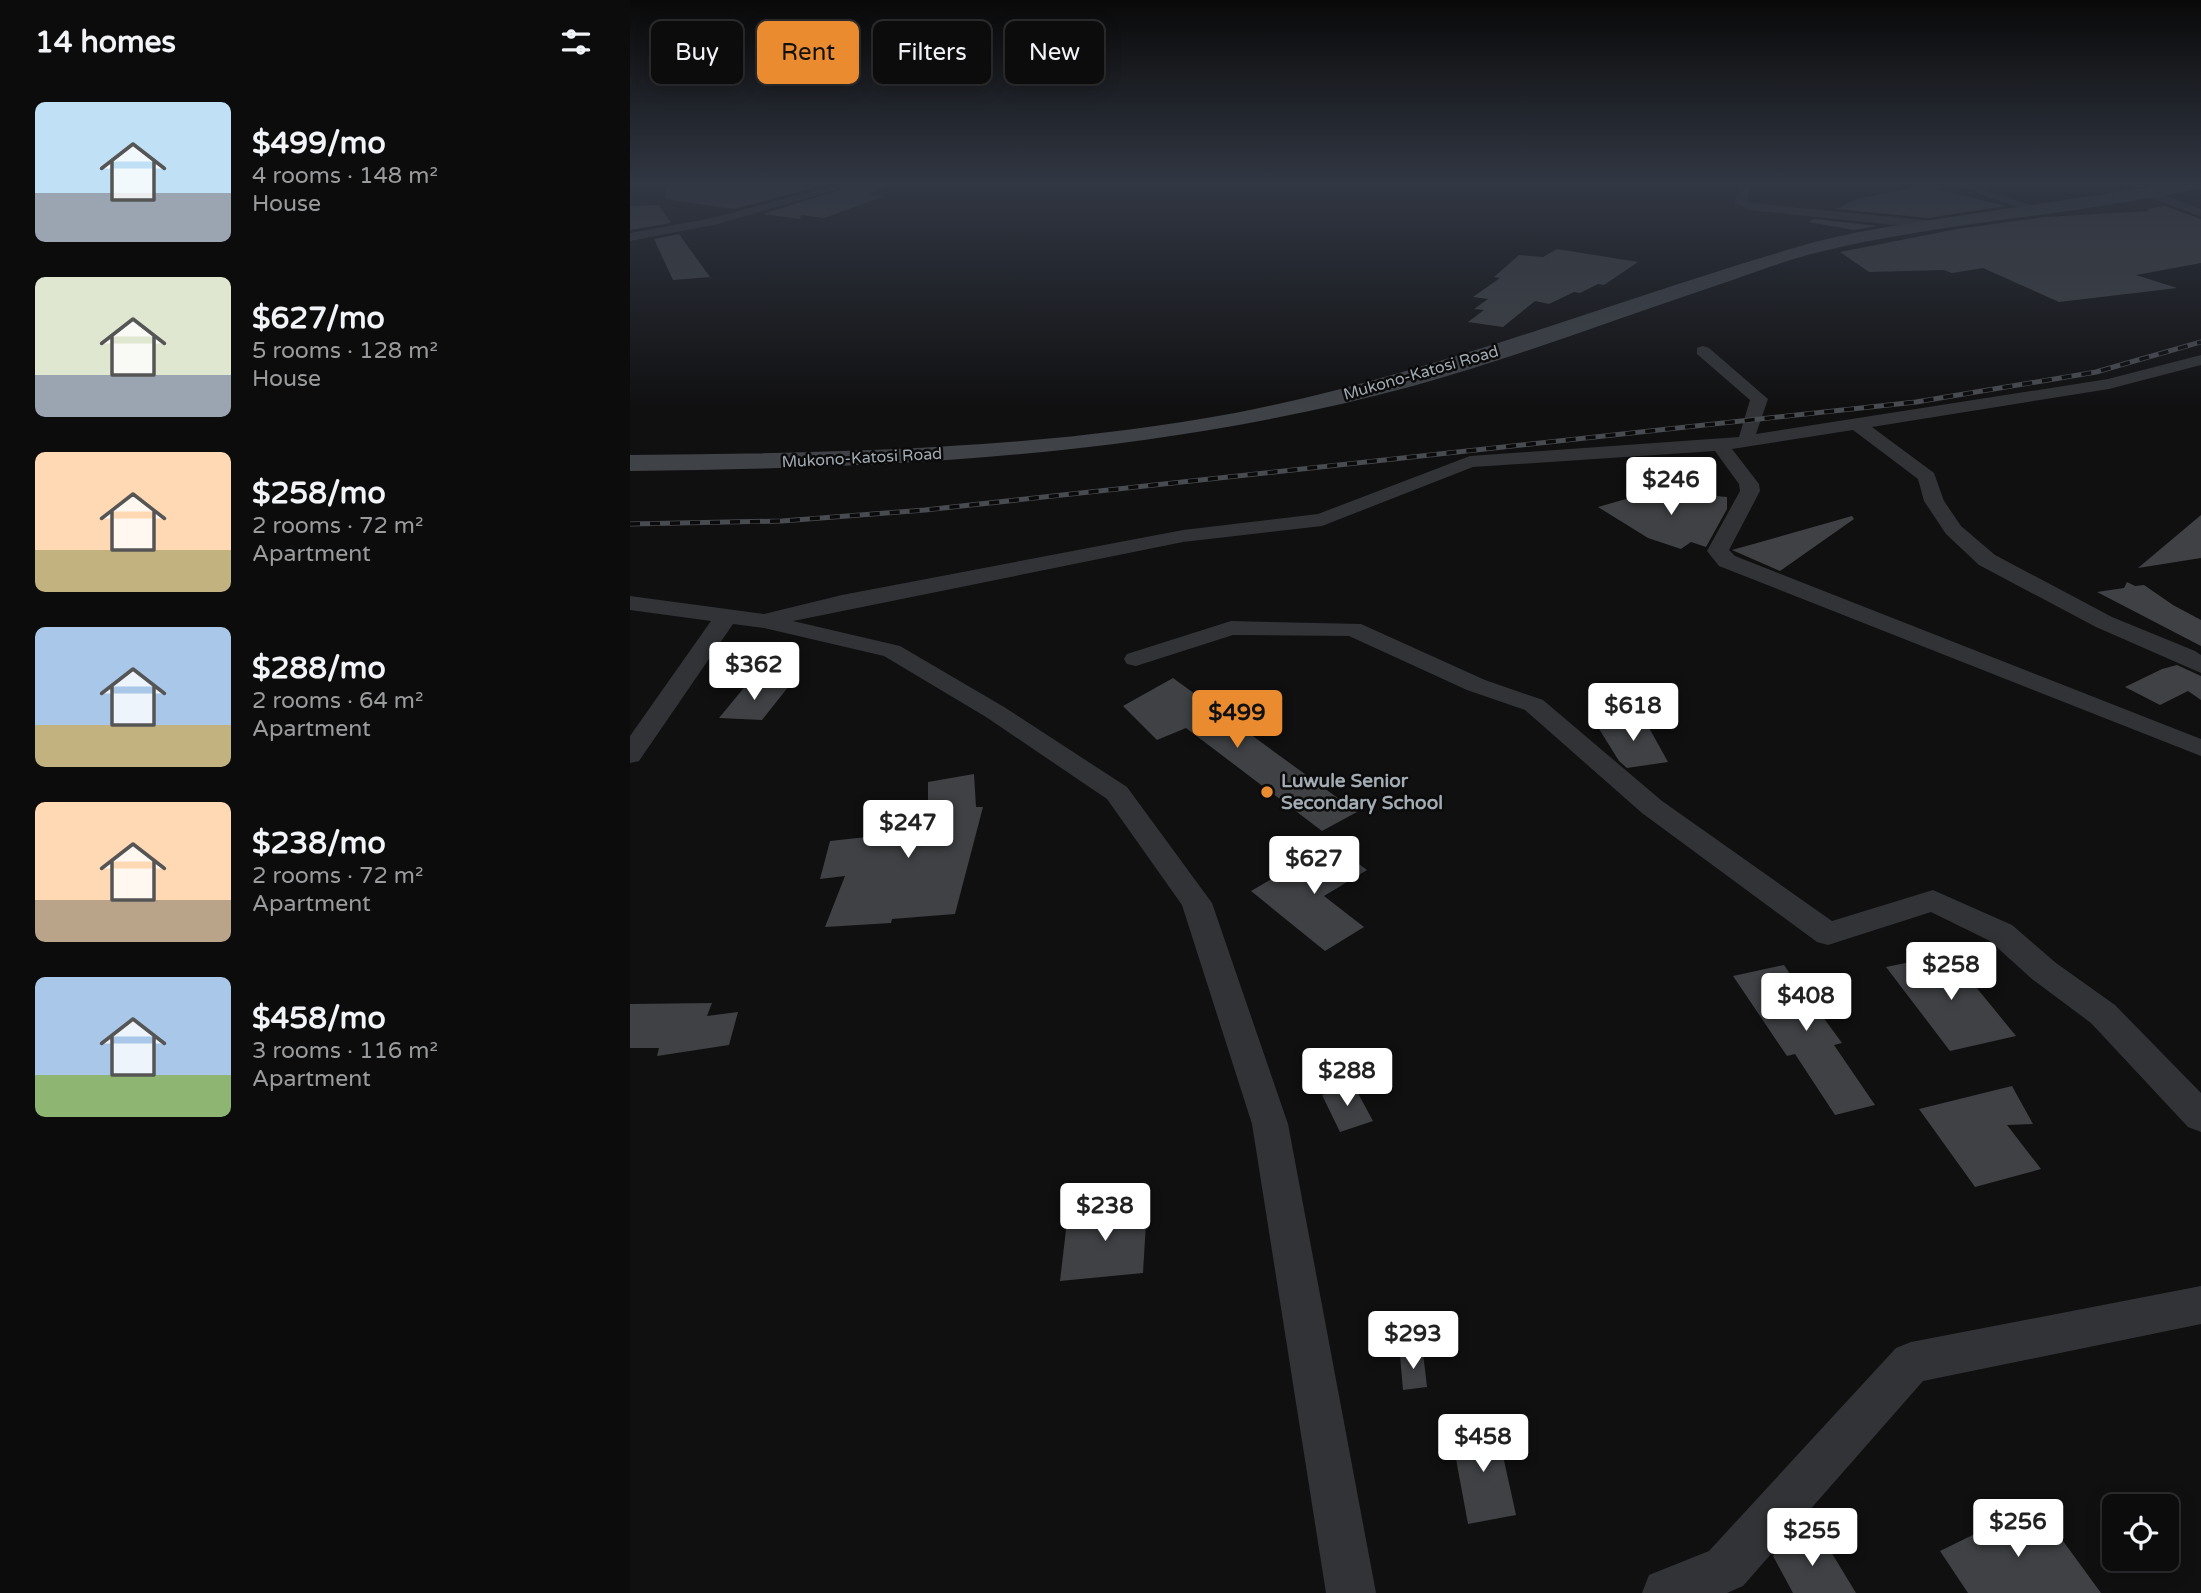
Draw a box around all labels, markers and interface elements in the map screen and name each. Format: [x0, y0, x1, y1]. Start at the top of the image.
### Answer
chip: Buy [651, 21, 743, 84]
chip: Rent [757, 21, 859, 84]
chip: Filters [873, 21, 991, 84]
chip: New [1005, 21, 1104, 84]
icon: filters [557, 23, 595, 61]
text: 14 homes [35, 24, 176, 61]
text: $499/mo [252, 125, 386, 162]
icon: home [91, 130, 175, 214]
text: 4 rooms · 148 m² [252, 162, 438, 190]
text: House [252, 190, 321, 218]
text: $627/mo [252, 300, 385, 337]
icon: home [91, 305, 175, 389]
text: 5 rooms · 128 m² [252, 337, 438, 365]
street label: Mukono-Katosi Road [1341, 341, 1501, 405]
text: House [252, 365, 321, 393]
street label: Mukono-Katosi Road [781, 444, 943, 472]
pin: $246 [1630, 458, 1712, 517]
text: $246 [1642, 466, 1700, 494]
text: $258/mo [252, 475, 386, 512]
icon: home [91, 480, 175, 564]
text: 2 rooms · 72 m² [252, 512, 423, 540]
text: Apartment [252, 540, 371, 568]
pin: $362 [713, 642, 795, 702]
text: $288/mo [252, 650, 386, 687]
text: $362 [725, 651, 783, 679]
icon: home [91, 655, 175, 739]
pin: $618 [1592, 684, 1674, 743]
text: 2 rooms · 64 m² [252, 687, 423, 715]
pin: $499 [1196, 690, 1278, 750]
text: $618 [1604, 692, 1662, 720]
text: $499 [1208, 699, 1266, 727]
text: Apartment [252, 715, 371, 743]
place label: Luwule Senior Secondary School [1281, 770, 1443, 815]
marker: Luwule Senior Secondary School [1259, 784, 1275, 800]
pin: $247 [867, 800, 949, 860]
text: $247 [879, 809, 937, 837]
text: $238/mo [252, 825, 386, 862]
icon: home [91, 830, 175, 914]
pin: $627 [1273, 836, 1355, 896]
text: $627 [1285, 845, 1343, 873]
text: 2 rooms · 72 m² [252, 862, 423, 890]
text: Apartment [252, 890, 371, 918]
pin: $258 [1910, 942, 1992, 1002]
text: $258 [1922, 951, 1980, 979]
pin: $408 [1765, 974, 1847, 1033]
text: $408 [1777, 982, 1835, 1010]
text: $458/mo [252, 1000, 386, 1037]
icon: home [91, 1005, 175, 1089]
text: 3 rooms · 116 m² [252, 1037, 438, 1065]
pin: $288 [1306, 1048, 1388, 1108]
text: $288 [1318, 1057, 1376, 1085]
text: Apartment [252, 1065, 371, 1093]
pin: $238 [1064, 1184, 1146, 1243]
text: $238 [1076, 1192, 1134, 1220]
pin: $293 [1372, 1312, 1454, 1371]
text: $293 [1384, 1320, 1442, 1348]
pin: $458 [1442, 1414, 1524, 1474]
text: $458 [1454, 1423, 1512, 1451]
map controls [2102, 1494, 2179, 1571]
button: locate [2102, 1494, 2179, 1571]
pin: $256 [1977, 1500, 2059, 1559]
pin: $255 [1771, 1508, 1853, 1568]
text: $256 [1989, 1508, 2047, 1536]
text: $255 [1783, 1517, 1841, 1545]

